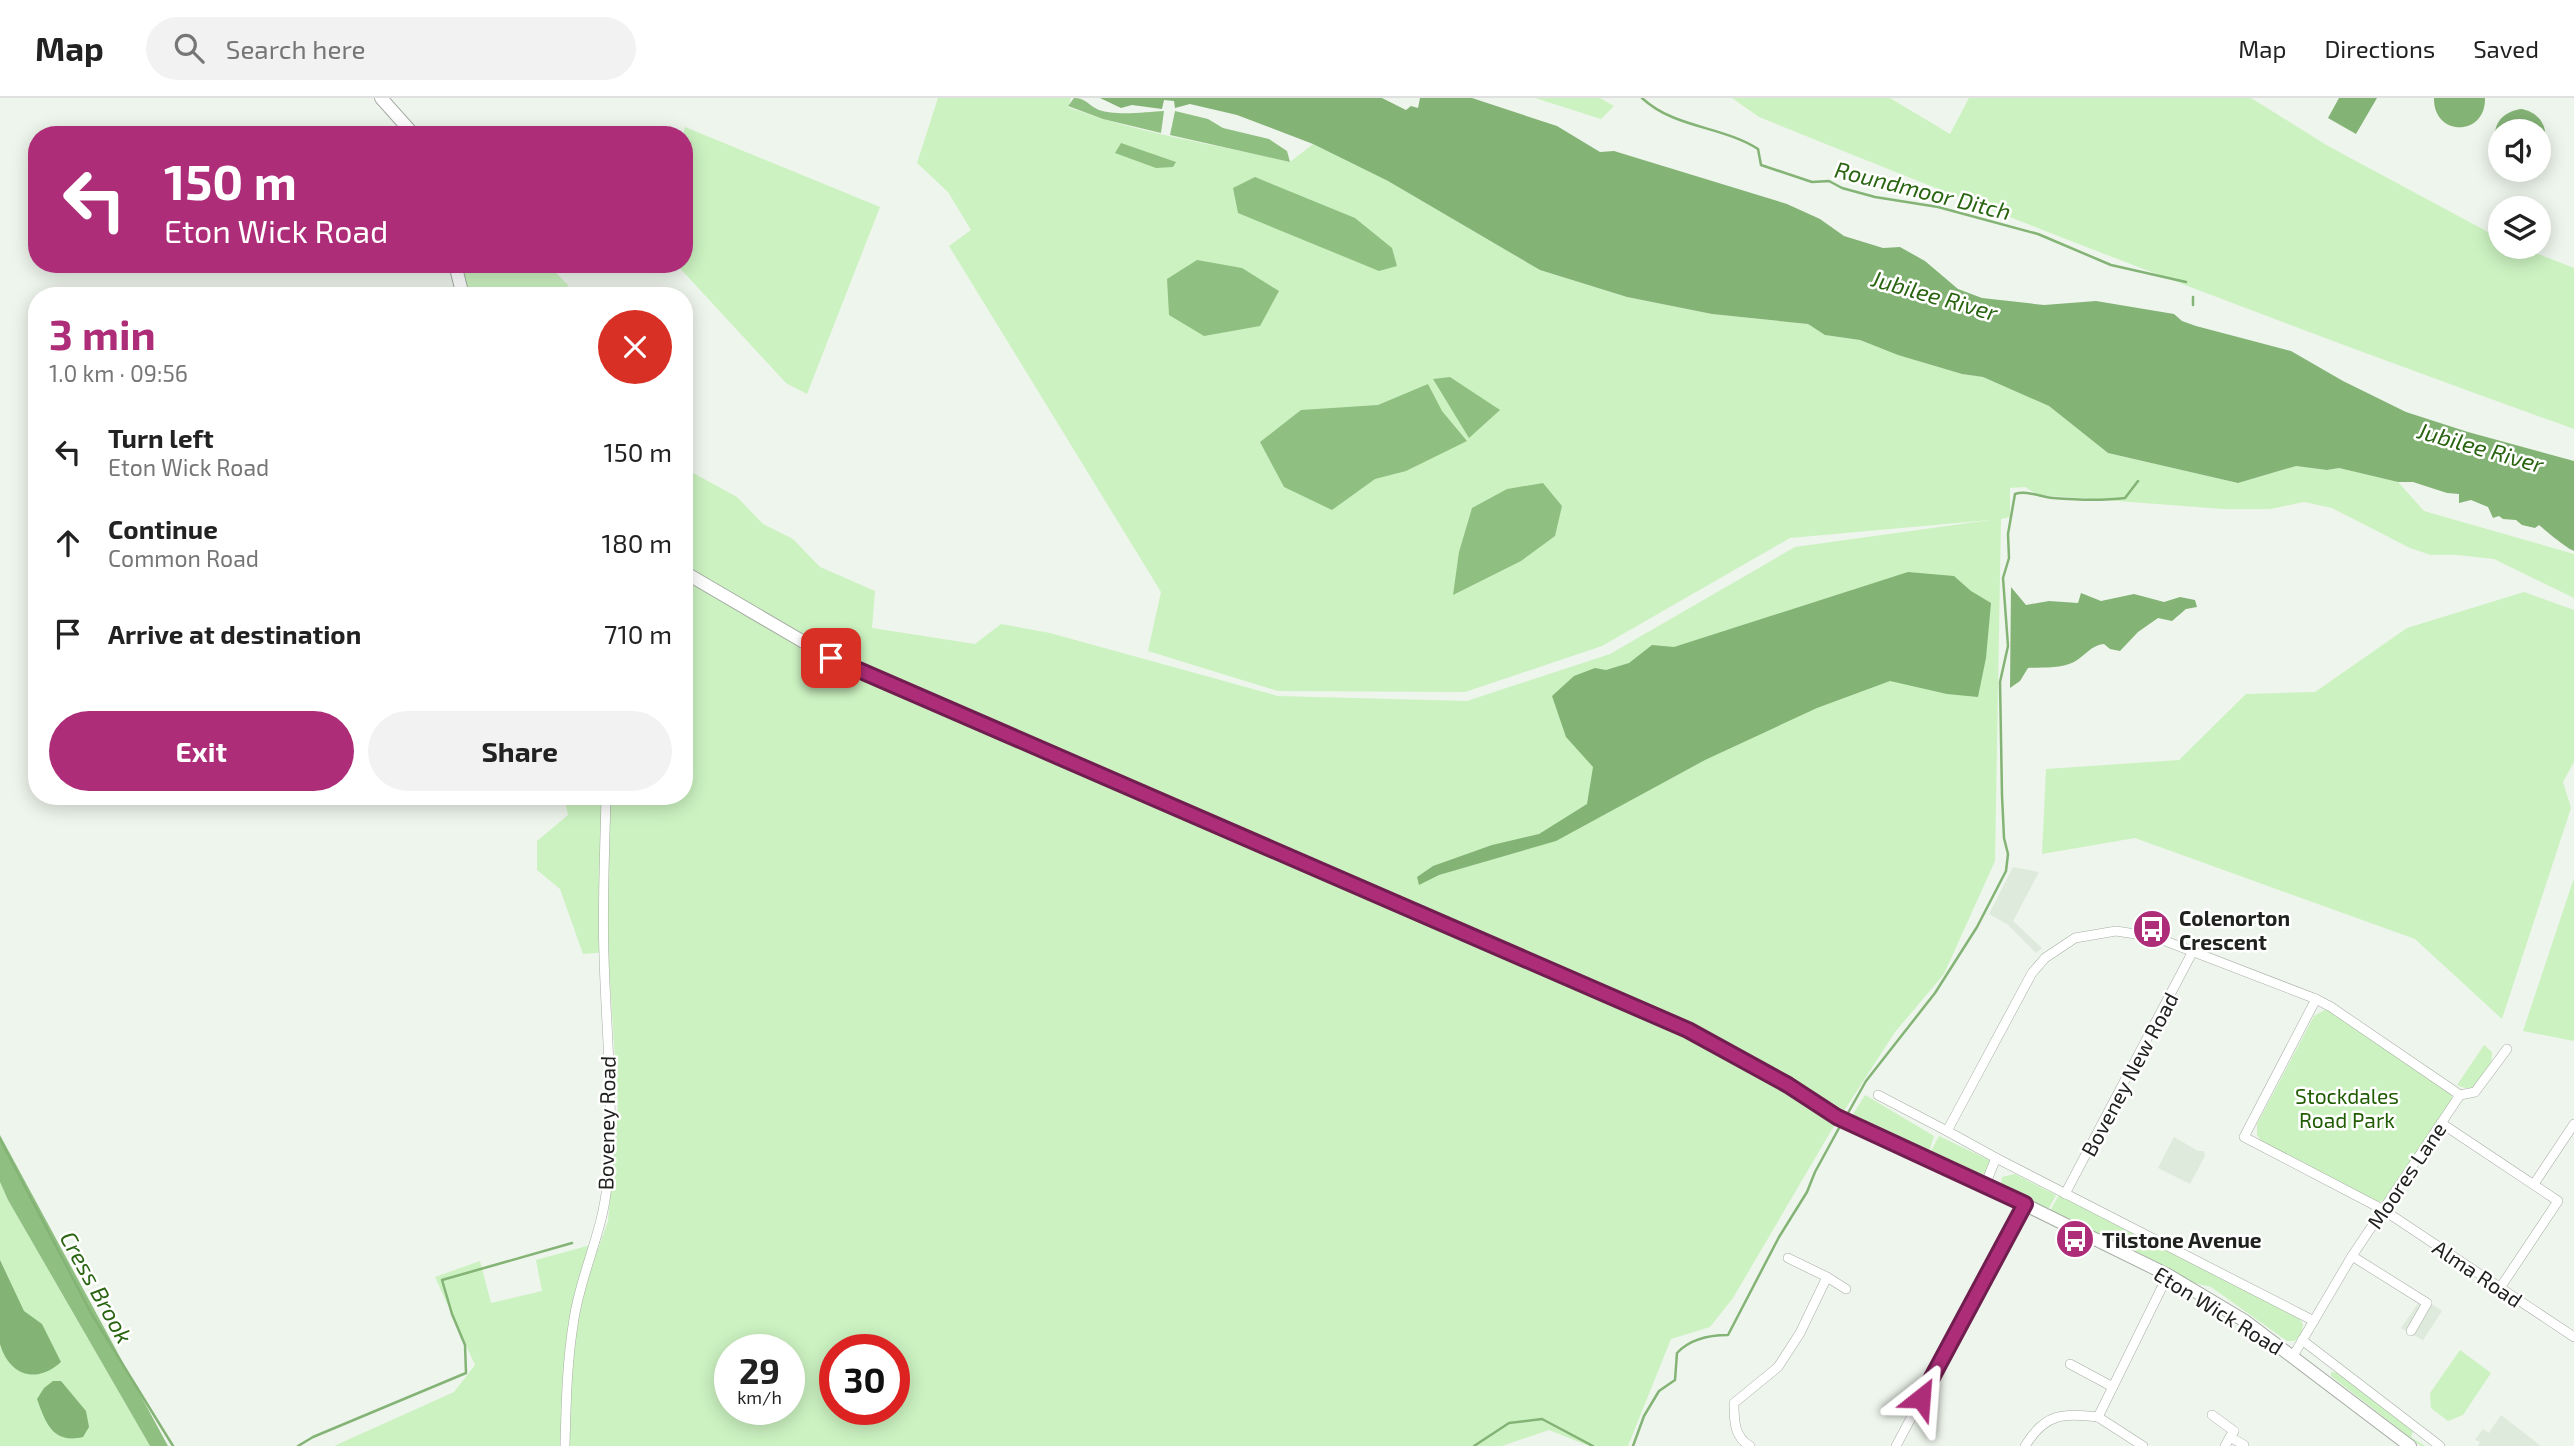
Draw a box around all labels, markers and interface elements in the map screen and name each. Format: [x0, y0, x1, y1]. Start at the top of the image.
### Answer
search box [146, 17, 636, 80]
text: Map [35, 28, 104, 68]
icon: search [170, 29, 208, 67]
text: Search here [226, 33, 365, 64]
text: Map [2238, 34, 2286, 63]
text: Directions [2324, 34, 2435, 63]
text: Saved [2473, 34, 2539, 63]
map controls [2488, 119, 2551, 259]
button: sound [2488, 119, 2551, 182]
text: 150 m [164, 151, 297, 210]
icon: left [49, 154, 140, 245]
water label: Roundmoor Ditch [1832, 155, 2014, 225]
button: layers [2488, 196, 2551, 259]
text: Eton Wick Road [164, 211, 388, 249]
water label: Jubilee River [1868, 263, 2002, 327]
text: 3 min [49, 308, 156, 358]
button: close [598, 310, 672, 384]
text: 1.0 km · 09:56 [49, 359, 188, 387]
water label: Jubilee River [2414, 415, 2548, 479]
text: Turn left [108, 422, 214, 453]
icon: left [49, 433, 87, 471]
text: 150 m [603, 436, 672, 467]
text: Eton Wick Road [108, 453, 269, 481]
text: Continue [108, 513, 218, 544]
icon: ahead [49, 524, 87, 562]
text: 180 m [602, 527, 672, 558]
text: Common Road [108, 544, 259, 572]
icon: arrive [49, 615, 87, 653]
text: Arrive at destination [108, 618, 361, 649]
text: 710 m [604, 618, 672, 649]
pin [801, 628, 861, 688]
icon: arrive [812, 639, 850, 677]
button: Exit [49, 711, 354, 791]
button: Share [368, 711, 672, 791]
place label: Colenorton Crescent [2179, 905, 2290, 954]
bus stop icon: Colenorton Crescent [2131, 908, 2173, 950]
street label: Boveney New Road [2075, 988, 2183, 1160]
street label: Boveney Road [592, 1056, 620, 1190]
park label: Stockdales Road Park [2295, 1083, 2399, 1132]
street label: Moores Lane [2361, 1117, 2451, 1233]
bus stop icon: Tilstone Avenue [2054, 1218, 2096, 1260]
water label: Cress Brook [55, 1226, 139, 1348]
place label: Tilstone Avenue [2102, 1227, 2262, 1252]
street label: Alma Road [2429, 1234, 2527, 1312]
street label: Eton Wick Road [2150, 1260, 2288, 1360]
speed limit sign: 30 [819, 1334, 910, 1425]
text: 29 [739, 1349, 780, 1391]
position arrow [1884, 1361, 1958, 1435]
text: km/h [737, 1386, 782, 1408]

